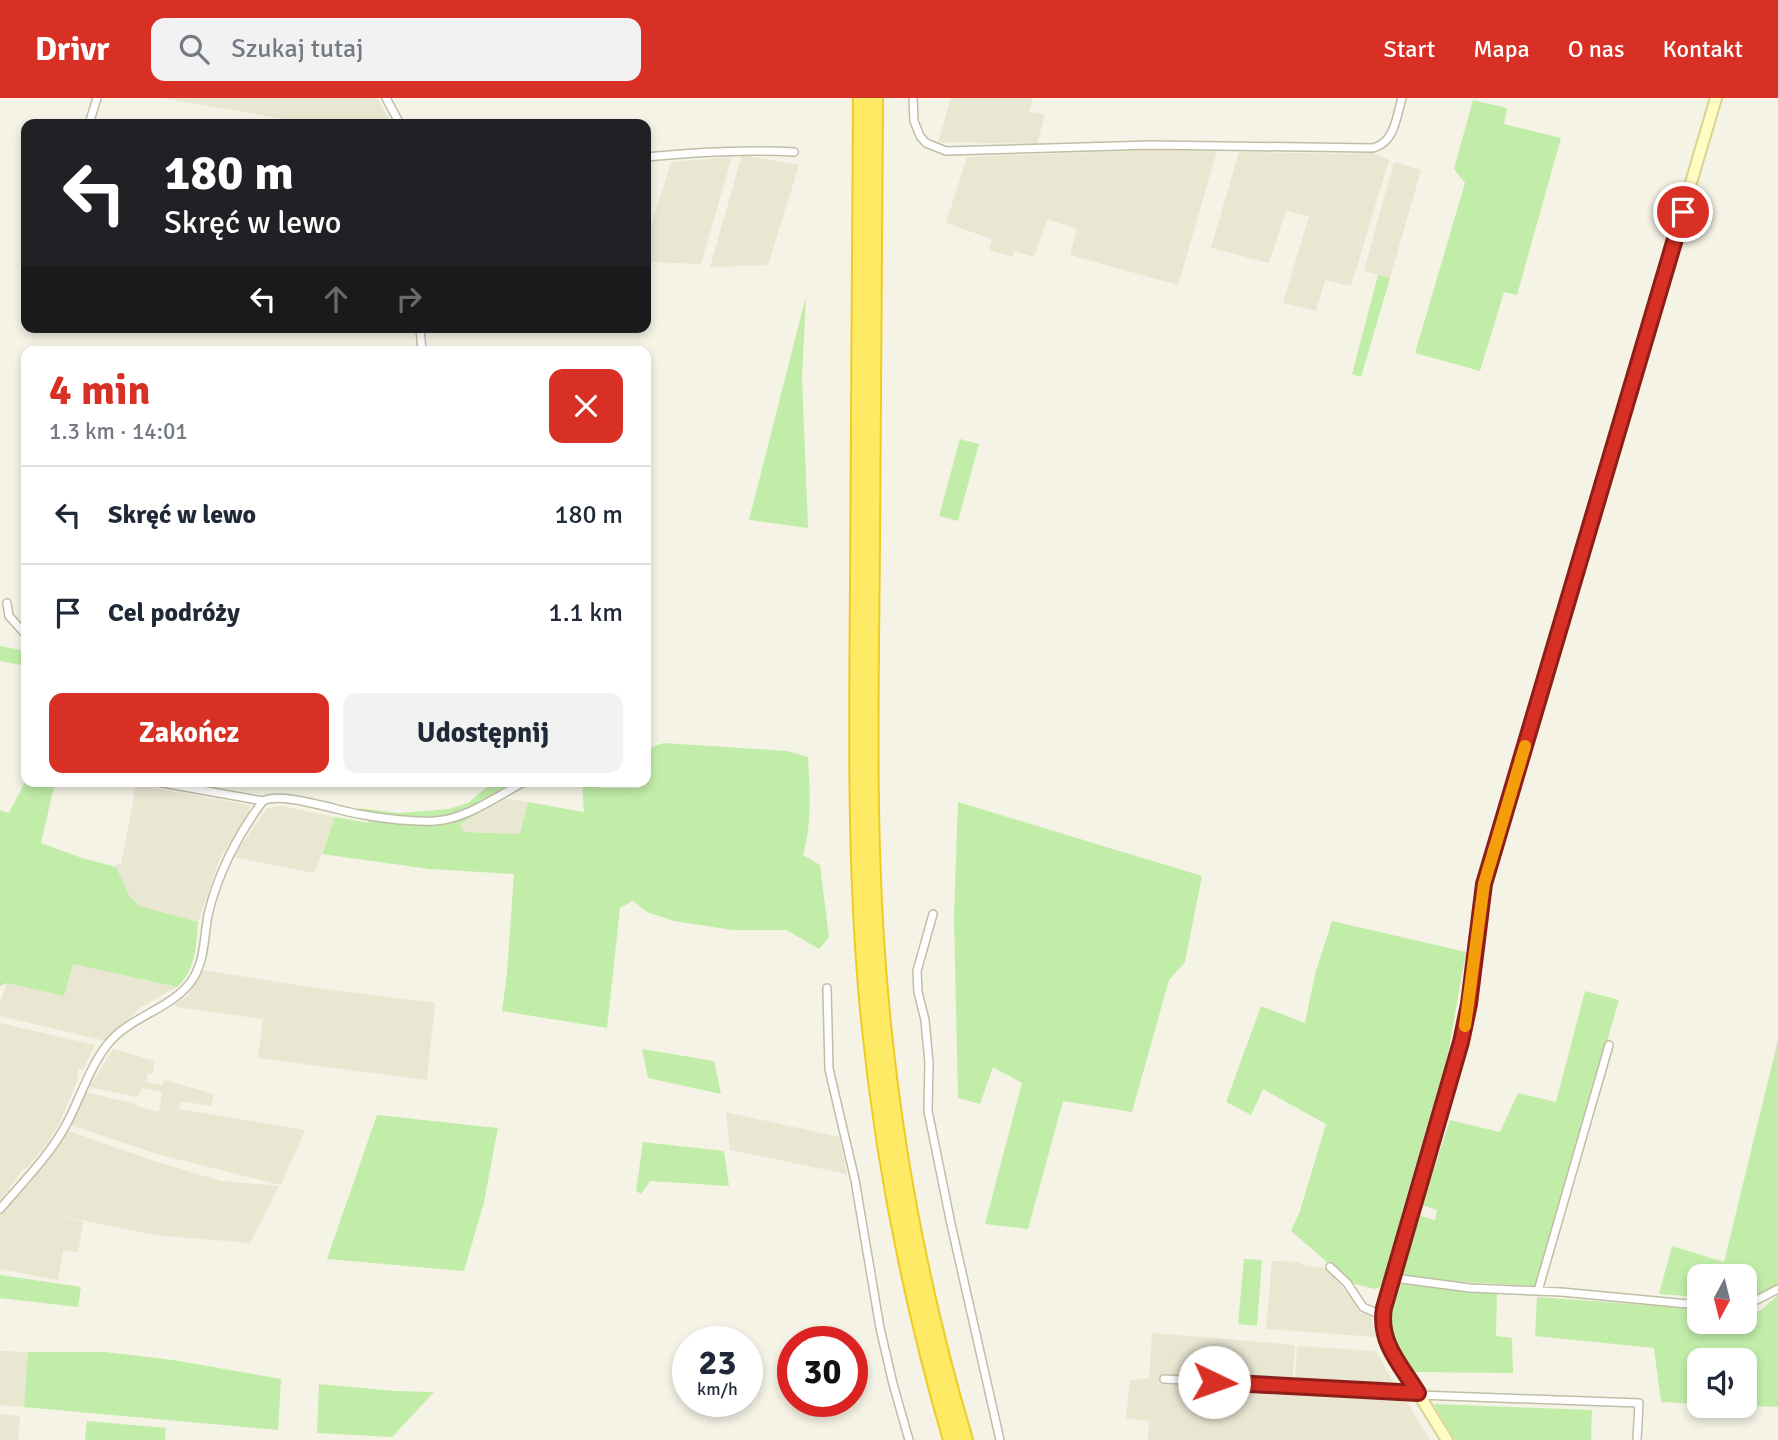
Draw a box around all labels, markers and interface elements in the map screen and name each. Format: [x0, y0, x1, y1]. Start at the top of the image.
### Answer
search box [151, 18, 641, 81]
text: Drivr [35, 29, 109, 70]
icon: search [175, 30, 213, 68]
text: Szukaj tutaj [231, 33, 364, 65]
text: Start [1384, 34, 1435, 64]
text: Mapa [1473, 34, 1530, 64]
text: O nas [1568, 34, 1625, 64]
text: Kontakt [1663, 34, 1743, 64]
text: 180 m [164, 143, 294, 203]
icon: left [49, 147, 140, 238]
pin [1653, 182, 1713, 242]
icon: arrive [1664, 193, 1702, 231]
text: Skręć w lewo [164, 203, 341, 242]
icon: left [244, 280, 282, 318]
icon: ahead [317, 280, 355, 318]
icon: right [390, 280, 428, 318]
text: 4 min [49, 365, 150, 416]
button: close [549, 369, 623, 443]
text: 1.3 km · 14:01 [49, 417, 188, 446]
icon: left [49, 496, 87, 534]
text: Skręć w lewo [108, 499, 256, 531]
text: 180 m [554, 499, 623, 531]
icon: arrive [49, 594, 87, 632]
text: Cel podróży [108, 597, 240, 629]
text: 1.1 km [549, 597, 623, 629]
button: Zakończ [49, 693, 329, 773]
button: Udostępnij [343, 693, 623, 773]
north arrow [1687, 1264, 1757, 1334]
map controls [1687, 1264, 1757, 1418]
speed limit sign: 30 [777, 1326, 868, 1417]
text: 23 [699, 1341, 736, 1384]
position arrow [1177, 1345, 1251, 1419]
button: sound [1687, 1348, 1757, 1418]
text: km/h [697, 1378, 738, 1400]

